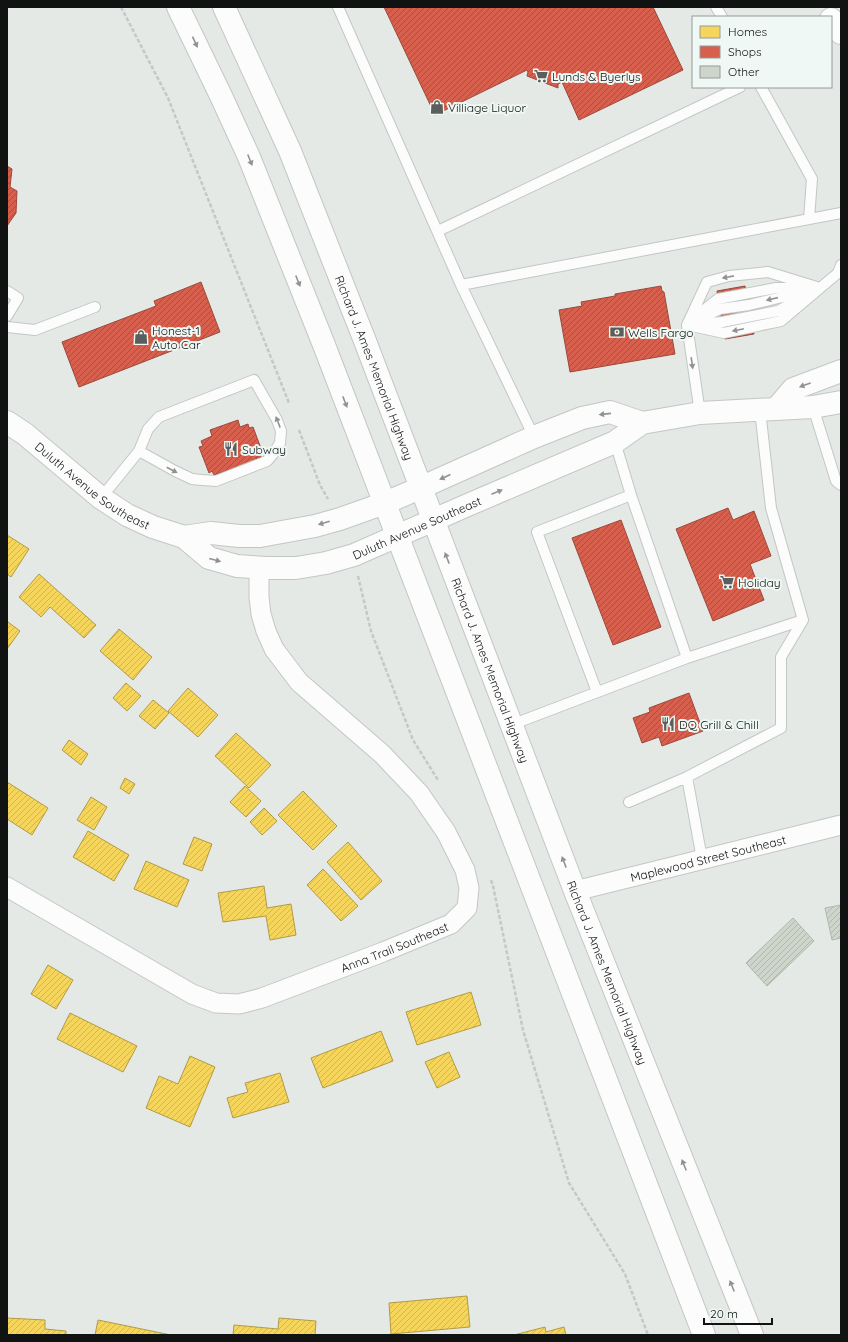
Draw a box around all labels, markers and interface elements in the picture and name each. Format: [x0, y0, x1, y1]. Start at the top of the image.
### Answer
legend [692, 16, 832, 88]
text: Homes [728, 24, 768, 39]
one-way arrow [192, 36, 198, 48]
text: Shops [728, 44, 762, 59]
text: Other [728, 64, 760, 79]
supermarket icon: Lunds & Byerlys [533, 68, 549, 84]
place label: Lunds & Byerlys [552, 69, 641, 84]
shop icon: Villiage Liquor [429, 99, 445, 115]
place label: Villiage Liquor [448, 100, 527, 115]
one-way arrow [247, 155, 253, 167]
street label: Richard J. Ames Memorial Highway [332, 273, 417, 462]
one-way arrow [722, 274, 734, 280]
one-way arrow [295, 275, 301, 287]
one-way arrow [766, 296, 778, 302]
place label: Honest-1 Auto Car [152, 323, 201, 352]
bank icon: Wells Fargo [609, 324, 625, 340]
place label: Wells Fargo [628, 325, 693, 340]
one-way arrow [732, 328, 744, 334]
shop icon: Honest-1 Auto Car [133, 329, 149, 345]
one-way arrow [689, 357, 695, 369]
one-way arrow [798, 382, 810, 388]
one-way arrow [343, 396, 349, 408]
one-way arrow [599, 410, 611, 417]
one-way arrow [274, 416, 280, 428]
street label: Duluth Avenue Southeast [32, 438, 152, 532]
restaurant icon: Subway [223, 441, 239, 457]
place label: Subway [242, 442, 286, 457]
one-way arrow [167, 467, 178, 473]
one-way arrow [440, 474, 451, 480]
one-way arrow [492, 489, 503, 495]
street label: Duluth Avenue Southeast [350, 493, 483, 562]
one-way arrow [318, 520, 330, 526]
one-way arrow [443, 551, 449, 563]
one-way arrow [209, 557, 221, 563]
supermarket icon: Holiday [719, 574, 735, 590]
place label: Holiday [738, 575, 781, 590]
street label: Richard J. Ames Memorial Highway [449, 576, 533, 765]
restaurant icon: DQ Grill & Chill [660, 716, 676, 732]
place label: DQ Grill & Chill [679, 717, 759, 732]
street label: Maplewood Street Southeast [629, 832, 787, 885]
one-way arrow [560, 856, 566, 868]
street label: Richard J. Ames Memorial Highway [564, 878, 651, 1067]
street label: Anna Trail Southeast [338, 919, 450, 975]
one-way arrow [681, 1159, 687, 1170]
one-way arrow [729, 1279, 735, 1291]
scale bar [704, 1300, 772, 1326]
text: 20 m [710, 1306, 738, 1321]

